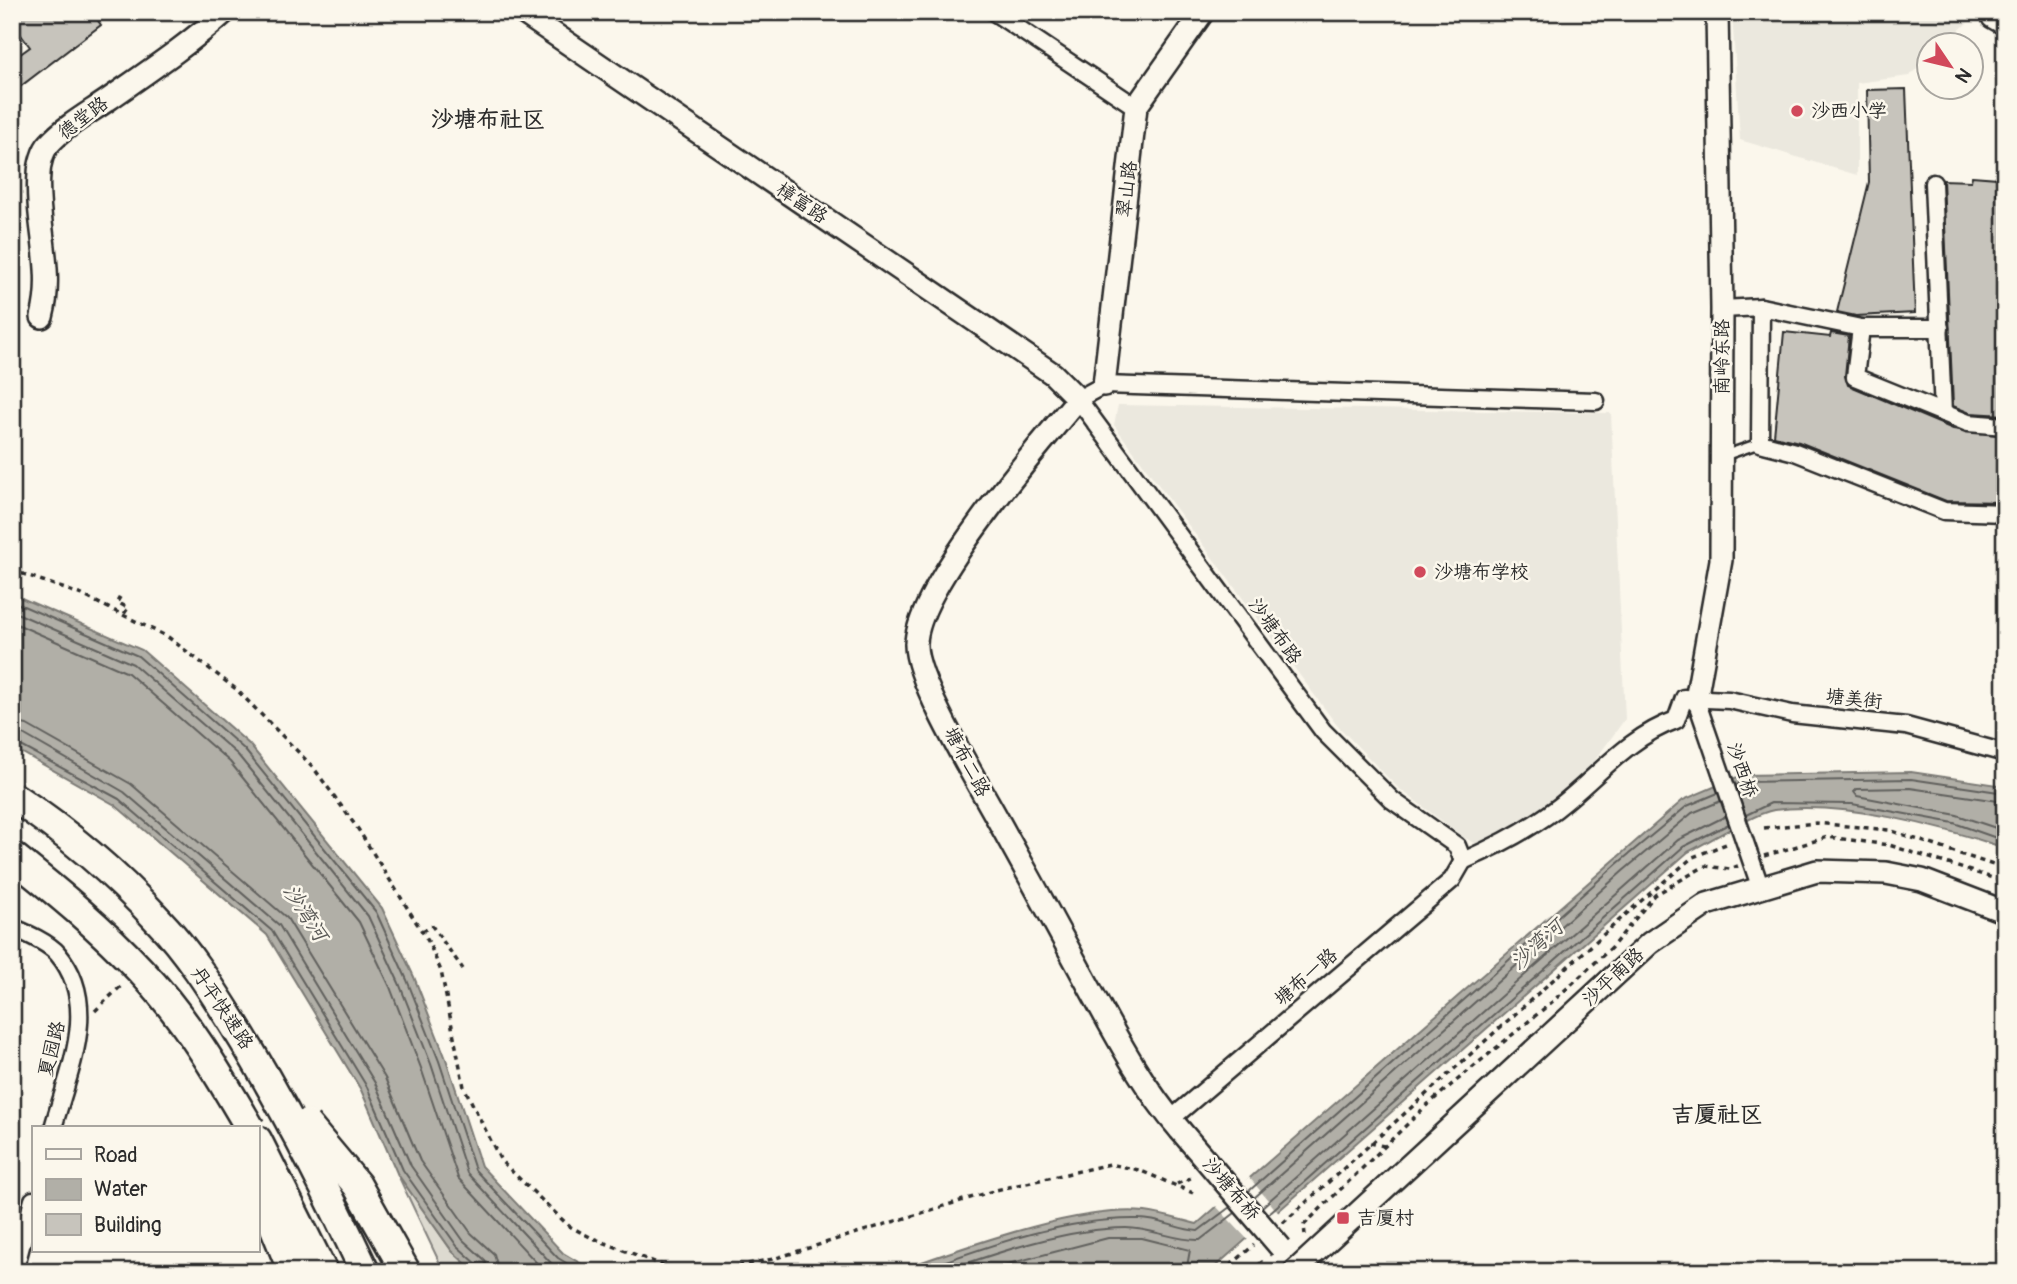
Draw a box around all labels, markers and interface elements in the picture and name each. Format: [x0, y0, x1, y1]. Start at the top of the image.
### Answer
north arrow [1916, 32, 1986, 102]
text: N [1950, 63, 1977, 87]
street label: 德堂路 [53, 91, 113, 145]
place label: 沙西小学 [1811, 99, 1887, 123]
marker: 沙西小学 [1789, 103, 1805, 119]
district label: 沙塘布社区 [431, 105, 546, 134]
street label: 翠山路 [1112, 159, 1142, 219]
street label: 樟富路 [772, 177, 832, 229]
street label: 南岭东路 [1710, 319, 1734, 395]
place label: 沙塘布学校 [1434, 560, 1529, 584]
marker: 沙塘布学校 [1412, 564, 1428, 580]
street label: 沙塘布路 [1243, 593, 1307, 669]
street label: 塘美街 [1824, 684, 1884, 714]
street label: 塘布二路 [939, 723, 995, 801]
street label: 沙西桥 [1721, 739, 1763, 801]
water label: 沙湾河 [277, 879, 335, 949]
water label: 沙湾河 [1505, 912, 1572, 976]
street label: 沙平南路 [1577, 942, 1649, 1012]
street label: 塘布一路 [1269, 943, 1343, 1011]
street label: 丹平快速路 [185, 962, 259, 1054]
street label: 夏园路 [33, 1018, 71, 1080]
district label: 吉厦社区 [1671, 1100, 1763, 1129]
legend [32, 1126, 259, 1252]
text: Road [94, 1142, 138, 1169]
street label: 沙塘布桥 [1197, 1152, 1265, 1226]
text: Water [94, 1176, 148, 1203]
place label: 吉厦村 [1357, 1206, 1414, 1230]
marker: 吉厦村 [1335, 1210, 1351, 1226]
text: Building [94, 1212, 161, 1239]

